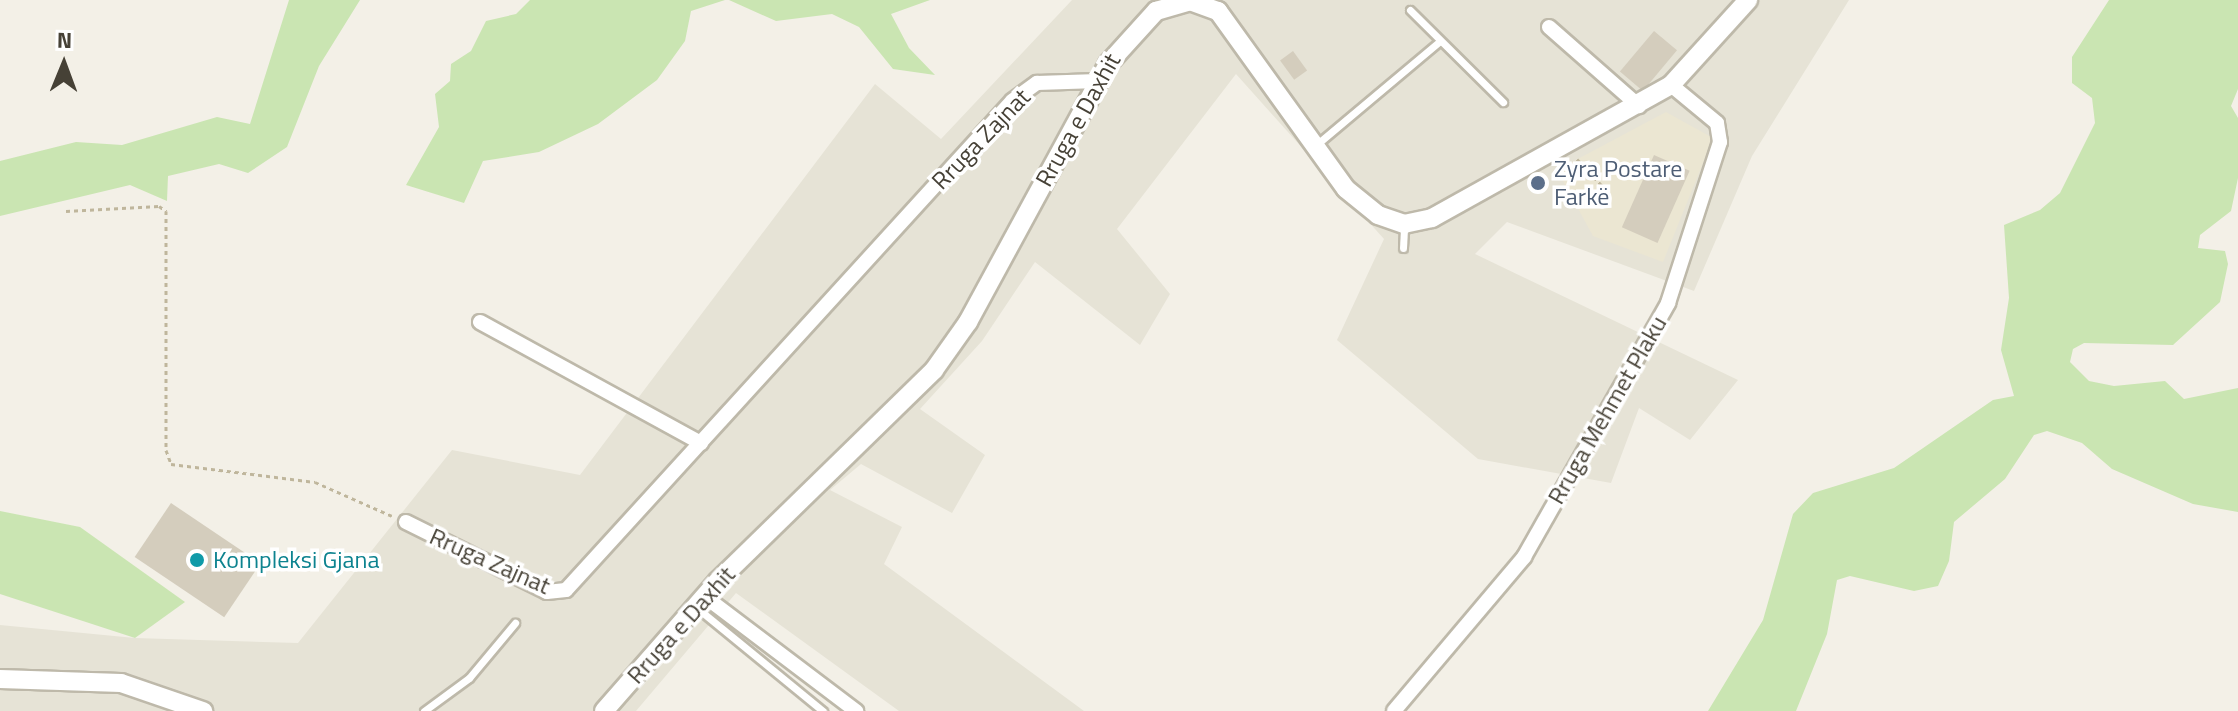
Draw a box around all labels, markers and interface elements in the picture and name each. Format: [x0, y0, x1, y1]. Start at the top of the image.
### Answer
text: N [56, 23, 72, 57]
north arrow [24, 24, 104, 104]
street label: Rruga e Daxhit [1030, 48, 1126, 192]
street label: Rruga Zajnat [926, 83, 1036, 195]
place label: Zyra Postare Farkë [1554, 155, 1682, 211]
marker: Zyra Postare Farkë [1529, 174, 1547, 192]
street label: Rruga Mehmet Plaku [1541, 311, 1673, 509]
street label: Rruga Zajnat [425, 522, 555, 600]
place label: Kompleksi Gjana [213, 546, 380, 574]
marker: Kompleksi Gjana [188, 551, 206, 569]
street label: Rruga e Daxhit [621, 560, 741, 690]

